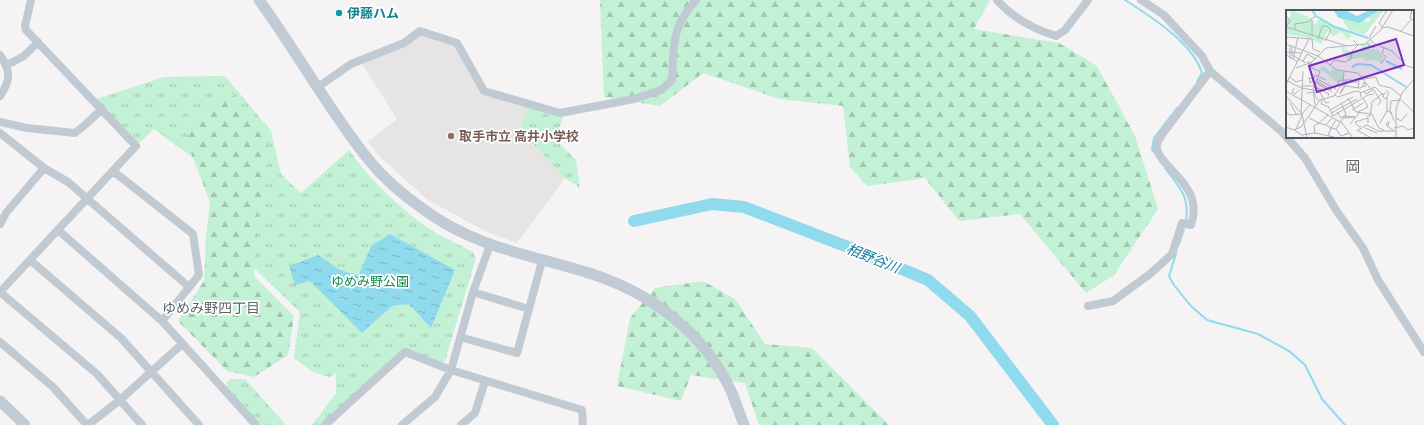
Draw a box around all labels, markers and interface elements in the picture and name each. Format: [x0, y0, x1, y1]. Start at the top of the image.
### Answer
place label: 伊藤ハム [347, 6, 399, 21]
marker: 伊藤ハム [334, 8, 344, 18]
inset map [1286, 10, 1414, 138]
place label: 取手市立 高井小学校 [459, 129, 579, 144]
marker: 取手市立 高井小学校 [446, 131, 456, 141]
district label: 岡 [1345, 158, 1361, 175]
water label: 相野谷川 [844, 240, 904, 277]
park label: ゆめみ野公園 [331, 274, 409, 289]
district label: ゆめみ野四丁目 [162, 300, 260, 316]

